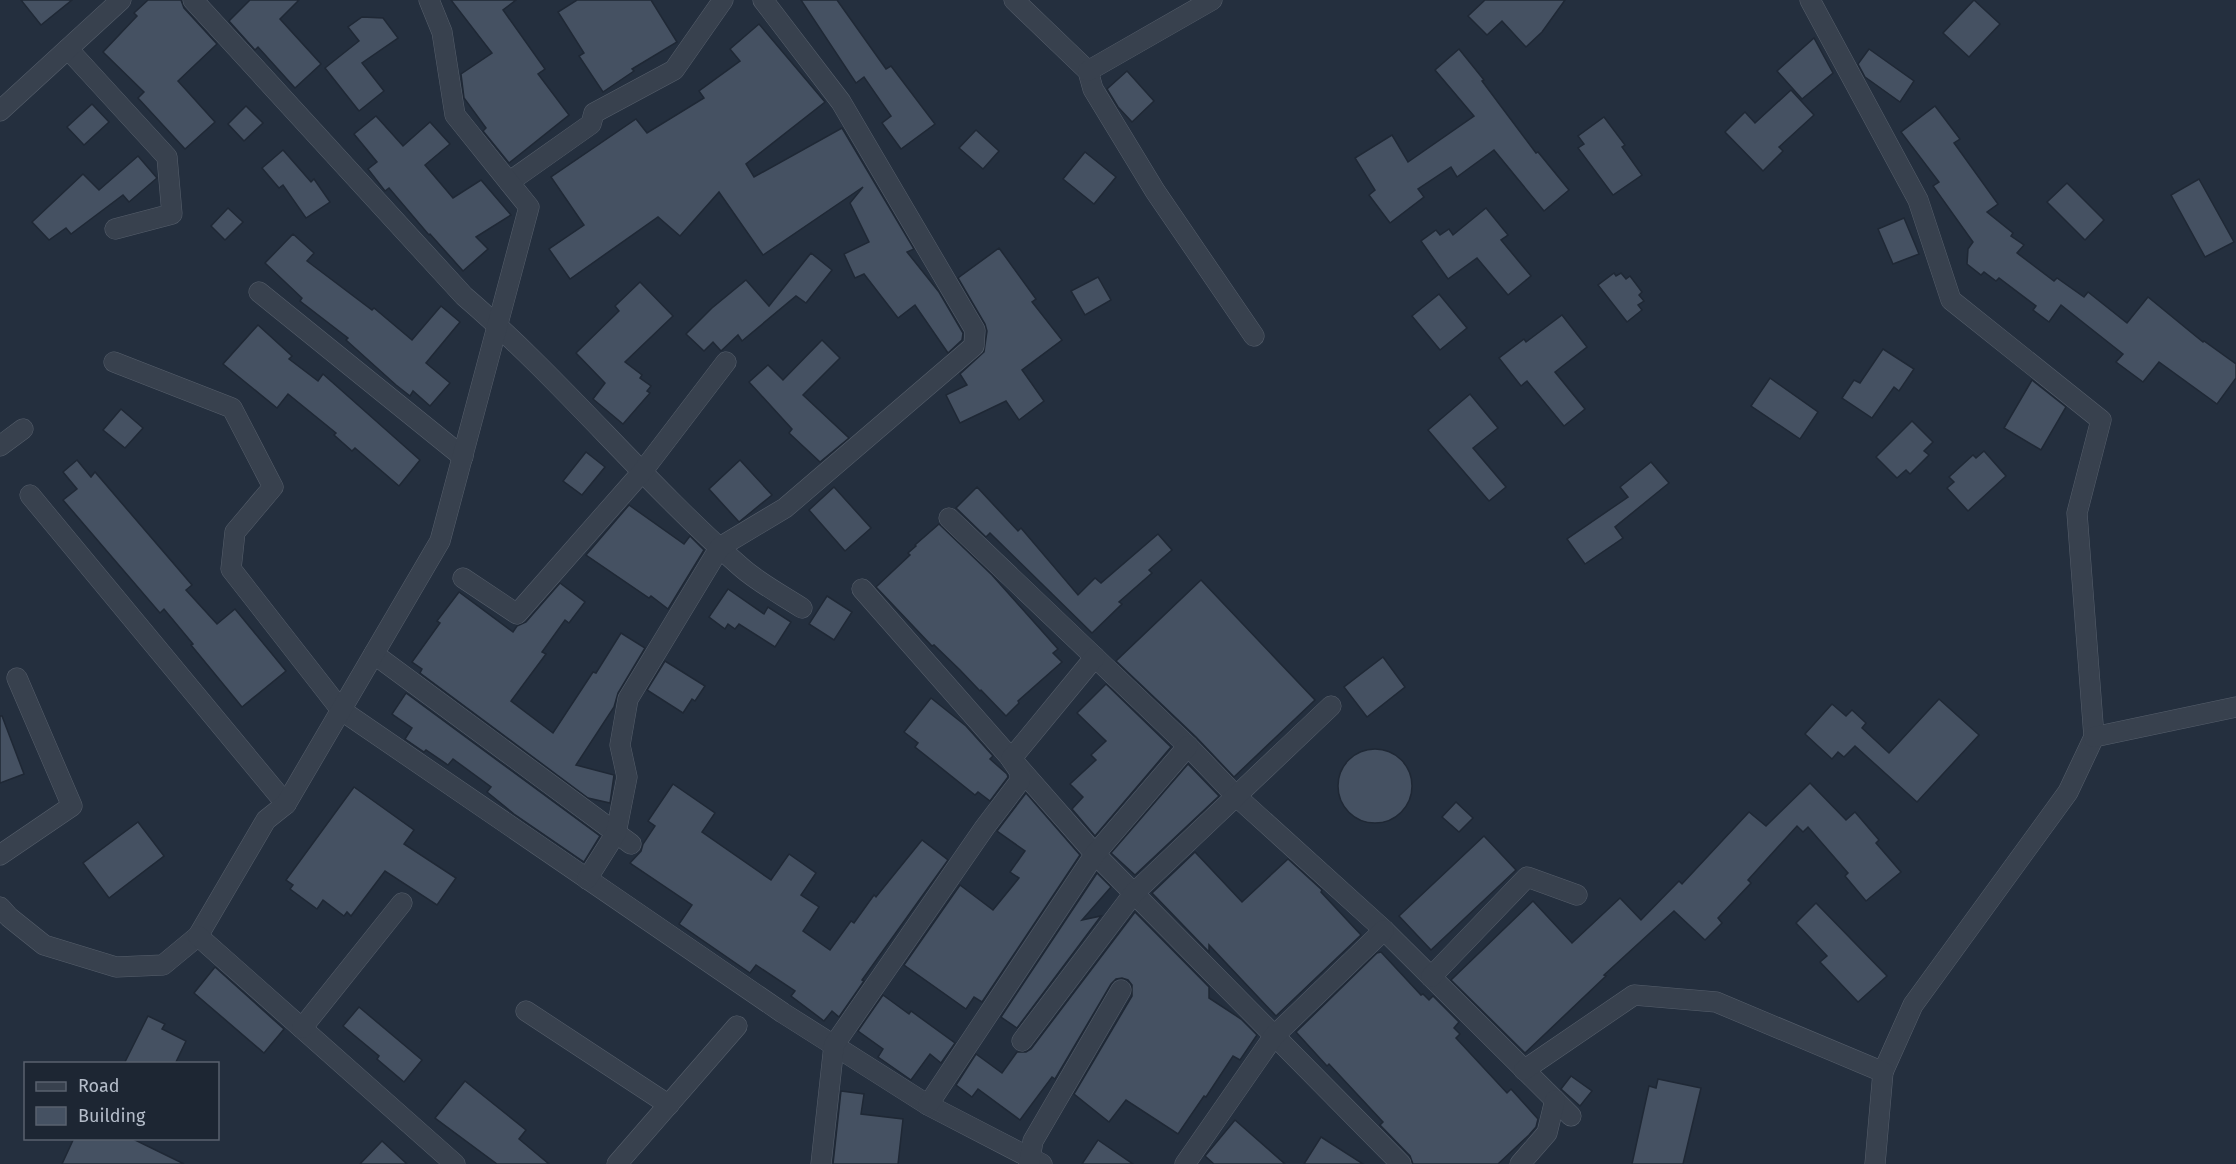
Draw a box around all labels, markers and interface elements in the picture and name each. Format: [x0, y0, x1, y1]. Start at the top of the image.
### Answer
legend [24, 1062, 219, 1140]
text: Road [78, 1075, 120, 1097]
text: Building [78, 1105, 146, 1127]

